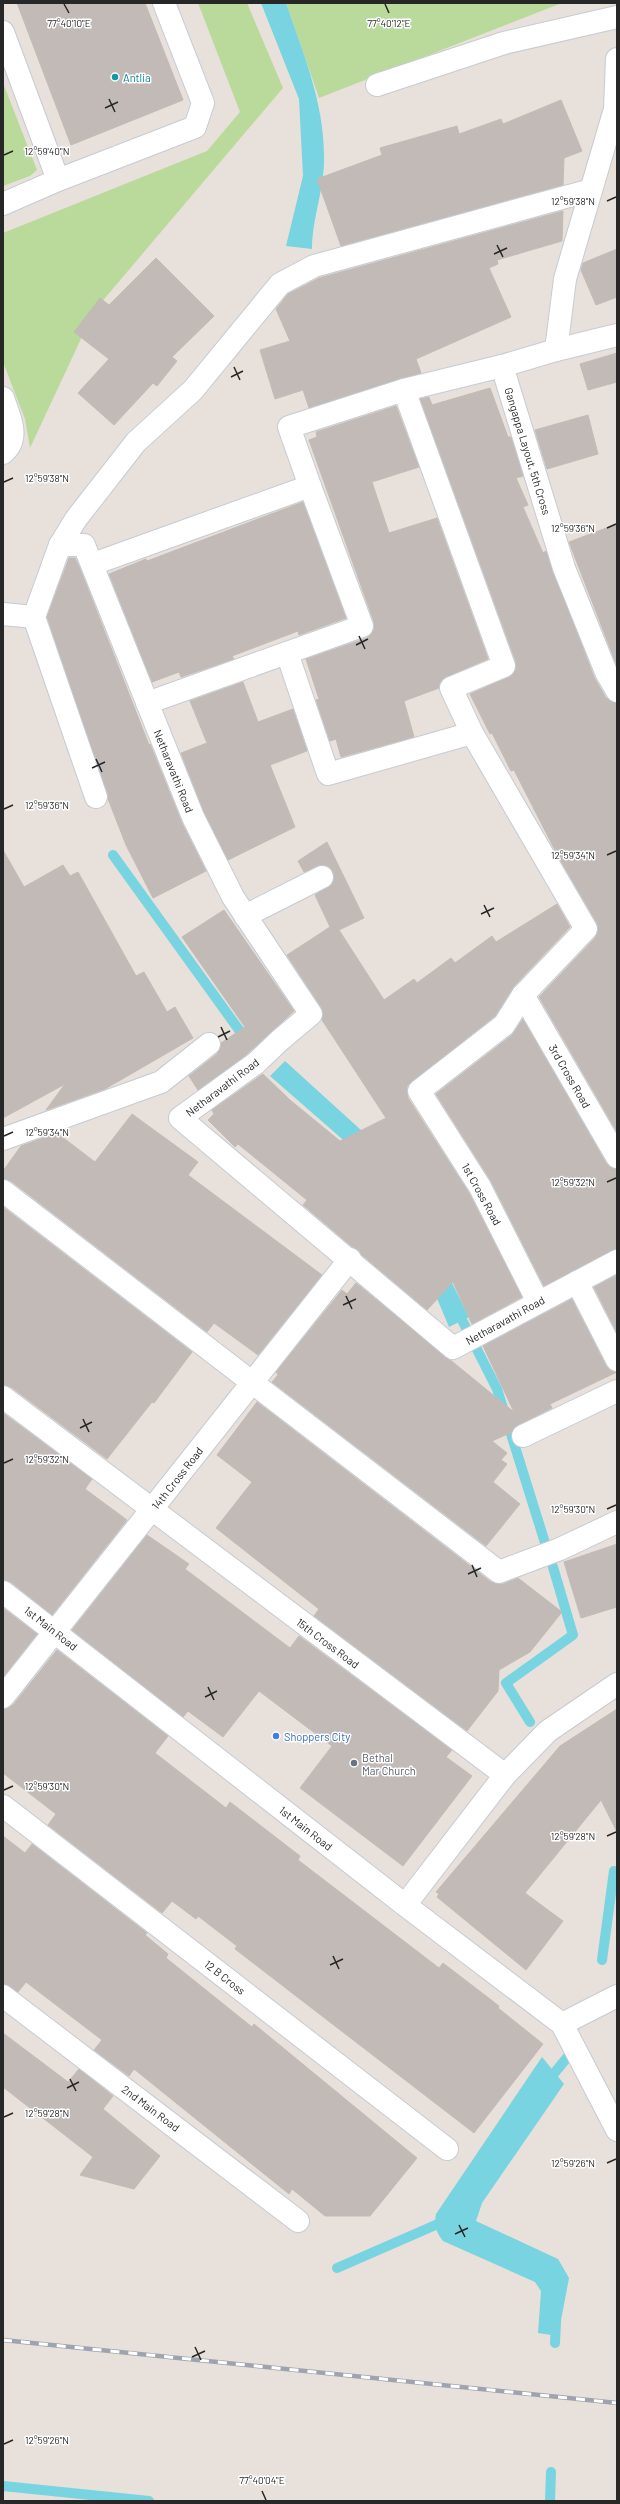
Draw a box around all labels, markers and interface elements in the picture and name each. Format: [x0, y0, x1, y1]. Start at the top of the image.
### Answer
text: 77°40'10"E [47, 17, 91, 29]
text: 77°40'12"E [367, 17, 411, 29]
place label: Antlia [123, 71, 151, 84]
marker: Antlia [110, 72, 120, 82]
text: 12°59'40"N [25, 145, 69, 157]
text: 12°59'38"N [551, 195, 595, 207]
street label: Gangappa Layout, 5th Cross [502, 386, 554, 516]
text: 12°59'38"N [25, 472, 69, 484]
text: 12°59'36"N [551, 522, 595, 534]
street label: Netharavathi Road [151, 728, 197, 814]
text: 12°59'36"N [25, 799, 69, 811]
text: 12°59'34"N [551, 849, 595, 861]
street label: 3rd Cross Road [547, 1042, 593, 1110]
street label: Netharavathi Road [183, 1055, 261, 1119]
text: 12°59'34"N [25, 1126, 69, 1138]
street label: 1st Cross Road [460, 1161, 504, 1227]
text: 12°59'32"N [551, 1176, 595, 1188]
street label: Netharavathi Road [463, 1293, 547, 1347]
street label: 14th Cross Road [149, 1444, 205, 1512]
text: 12°59'32"N [25, 1453, 69, 1465]
text: 12°59'30"N [551, 1503, 595, 1515]
street label: 1st Main Road [22, 1603, 80, 1653]
street label: 15th Cross Road [294, 1615, 362, 1671]
place label: Shoppers City [284, 1730, 350, 1743]
marker: Shoppers City [271, 1731, 281, 1741]
place label: Bethal Mar Church [362, 1751, 416, 1777]
marker: Bethal Mar Church [349, 1758, 359, 1768]
text: 12°59'30"N [25, 1780, 69, 1792]
street label: 1st Main Road [277, 1803, 335, 1853]
text: 12°59'28"N [551, 1830, 595, 1842]
street label: 12 B Cross [202, 1957, 248, 1997]
street label: 2nd Main Road [120, 2082, 182, 2134]
text: 12°59'28"N [25, 2107, 69, 2119]
text: 12°59'26"N [551, 2157, 595, 2169]
text: 12°59'26"N [25, 2434, 69, 2446]
text: 77°40'04"E [239, 2474, 285, 2486]

